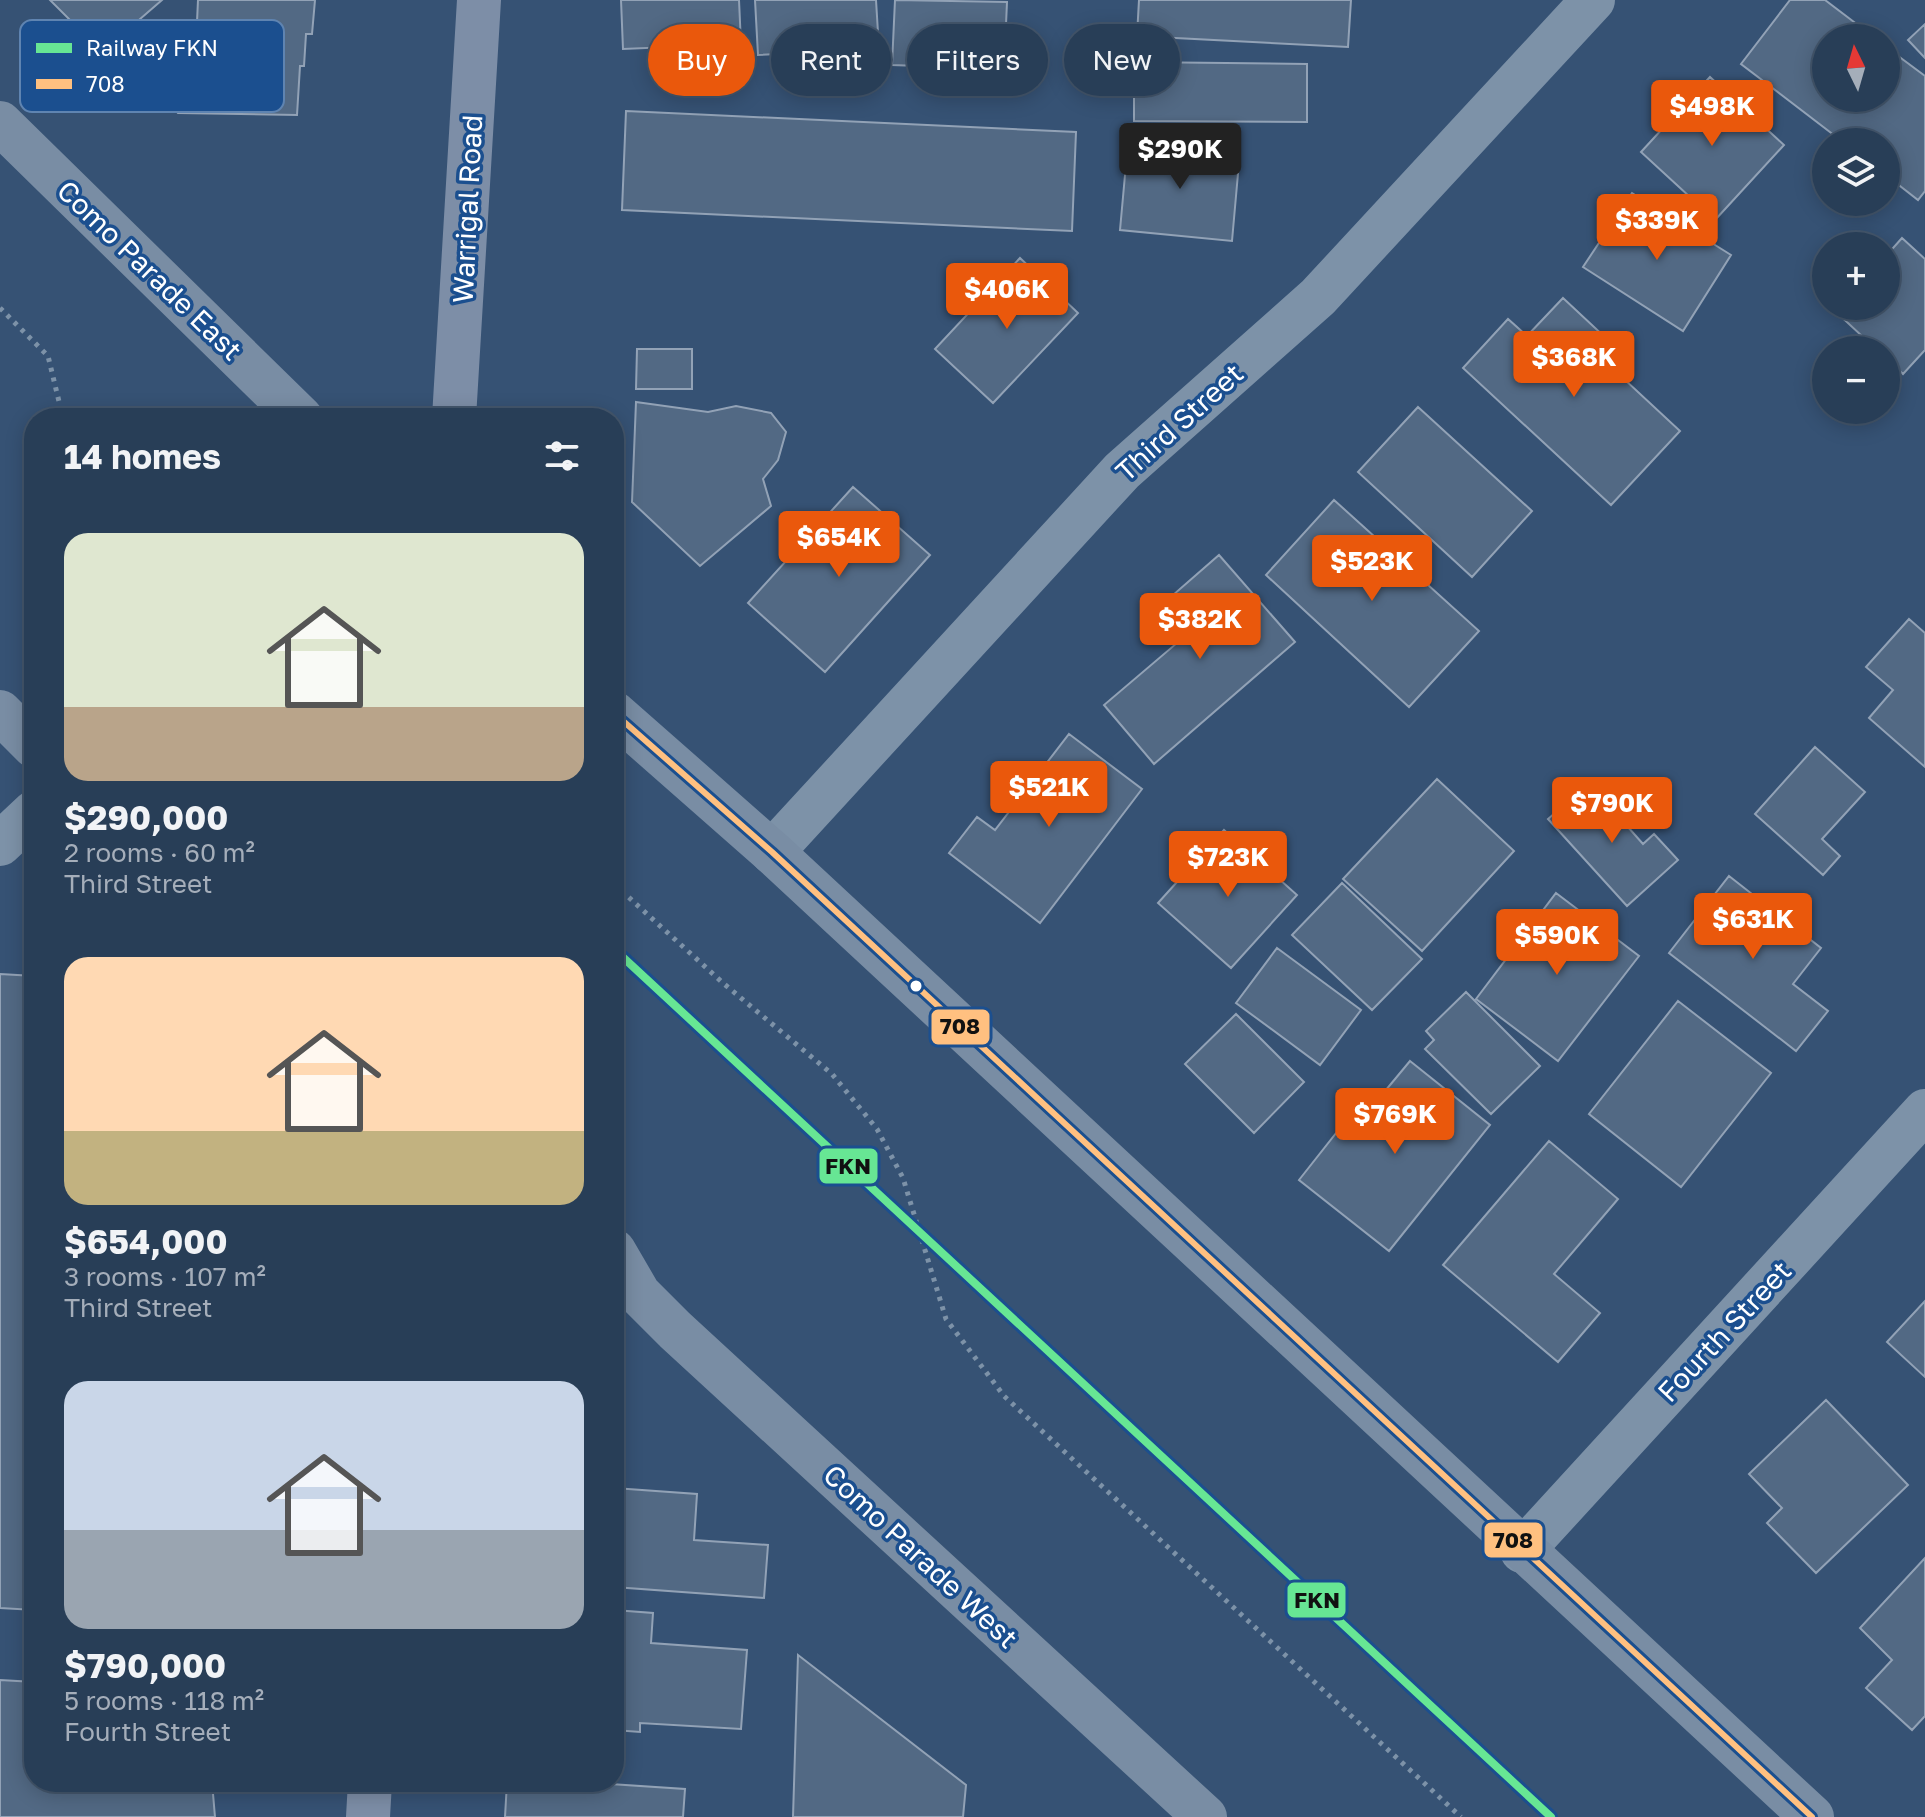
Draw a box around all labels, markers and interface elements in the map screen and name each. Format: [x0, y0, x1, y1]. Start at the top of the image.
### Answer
legend [20, 20, 284, 112]
chip: Buy [648, 24, 755, 96]
chip: Rent [771, 24, 891, 96]
chip: Filters [907, 24, 1048, 96]
chip: New [1064, 24, 1180, 96]
north arrow [1812, 24, 1900, 112]
map controls [1812, 24, 1900, 424]
text: Railway FKN [86, 34, 218, 61]
text: 708 [86, 70, 125, 97]
pin: $498K [1656, 80, 1768, 148]
text: $498K [1669, 90, 1755, 121]
street label: Warrigal Road [446, 114, 488, 304]
pin: $290K [1124, 123, 1236, 191]
button: layers [1812, 128, 1900, 216]
text: $290K [1137, 133, 1223, 164]
street label: Como Parade East [51, 173, 249, 367]
pin: $339K [1601, 194, 1713, 262]
text: $339K [1615, 204, 1699, 235]
button: + [1812, 232, 1900, 320]
pin: $406K [951, 263, 1063, 331]
text: $406K [964, 273, 1050, 304]
pin: $368K [1518, 331, 1630, 399]
button: − [1812, 336, 1900, 424]
text: $368K [1531, 341, 1617, 372]
street label: Third Street [1109, 356, 1249, 488]
icon: filters [540, 434, 584, 478]
text: 14 homes [64, 436, 221, 476]
pin: $654K [783, 511, 895, 579]
text: $654K [797, 521, 881, 552]
pin: $523K [1316, 535, 1428, 603]
text: $523K [1330, 545, 1414, 576]
icon: home [252, 585, 396, 729]
pin: $382K [1144, 593, 1256, 661]
text: $382K [1158, 603, 1242, 634]
pin: $521K [993, 761, 1105, 829]
text: $521K [1008, 771, 1090, 802]
pin: $790K [1556, 777, 1668, 845]
text: $790K [1570, 787, 1654, 818]
text: $290,000 [64, 797, 228, 837]
pin: $723K [1172, 831, 1284, 899]
text: 2 rooms · 60 m² [64, 837, 255, 868]
text: $723K [1187, 841, 1269, 872]
text: Third Street [64, 868, 212, 899]
pin: $631K [1697, 893, 1809, 961]
text: $631K [1712, 903, 1794, 934]
pin: $590K [1501, 909, 1613, 977]
text: $590K [1514, 919, 1600, 950]
unlabelled marker [908, 978, 924, 994]
line badge: 708 [930, 1008, 991, 1046]
icon: home [252, 1009, 396, 1153]
text: 708 [940, 1012, 980, 1039]
pin: $769K [1339, 1088, 1451, 1156]
text: $769K [1353, 1098, 1437, 1129]
line badge: FKN [818, 1147, 879, 1185]
text: FKN [825, 1152, 871, 1179]
text: $654,000 [64, 1221, 228, 1261]
street label: Fourth Street [1651, 1254, 1797, 1408]
text: 3 rooms · 107 m² [64, 1261, 266, 1292]
text: Third Street [64, 1292, 212, 1323]
icon: home [252, 1433, 396, 1577]
street label: Como Parade West [817, 1458, 1025, 1654]
line badge: 708 [1483, 1521, 1544, 1559]
text: 708 [1493, 1526, 1533, 1553]
line badge: FKN [1286, 1581, 1347, 1619]
text: FKN [1294, 1586, 1340, 1613]
text: $790,000 [64, 1645, 226, 1685]
text: 5 rooms · 118 m² [64, 1685, 264, 1716]
text: Fourth Street [64, 1716, 231, 1747]

